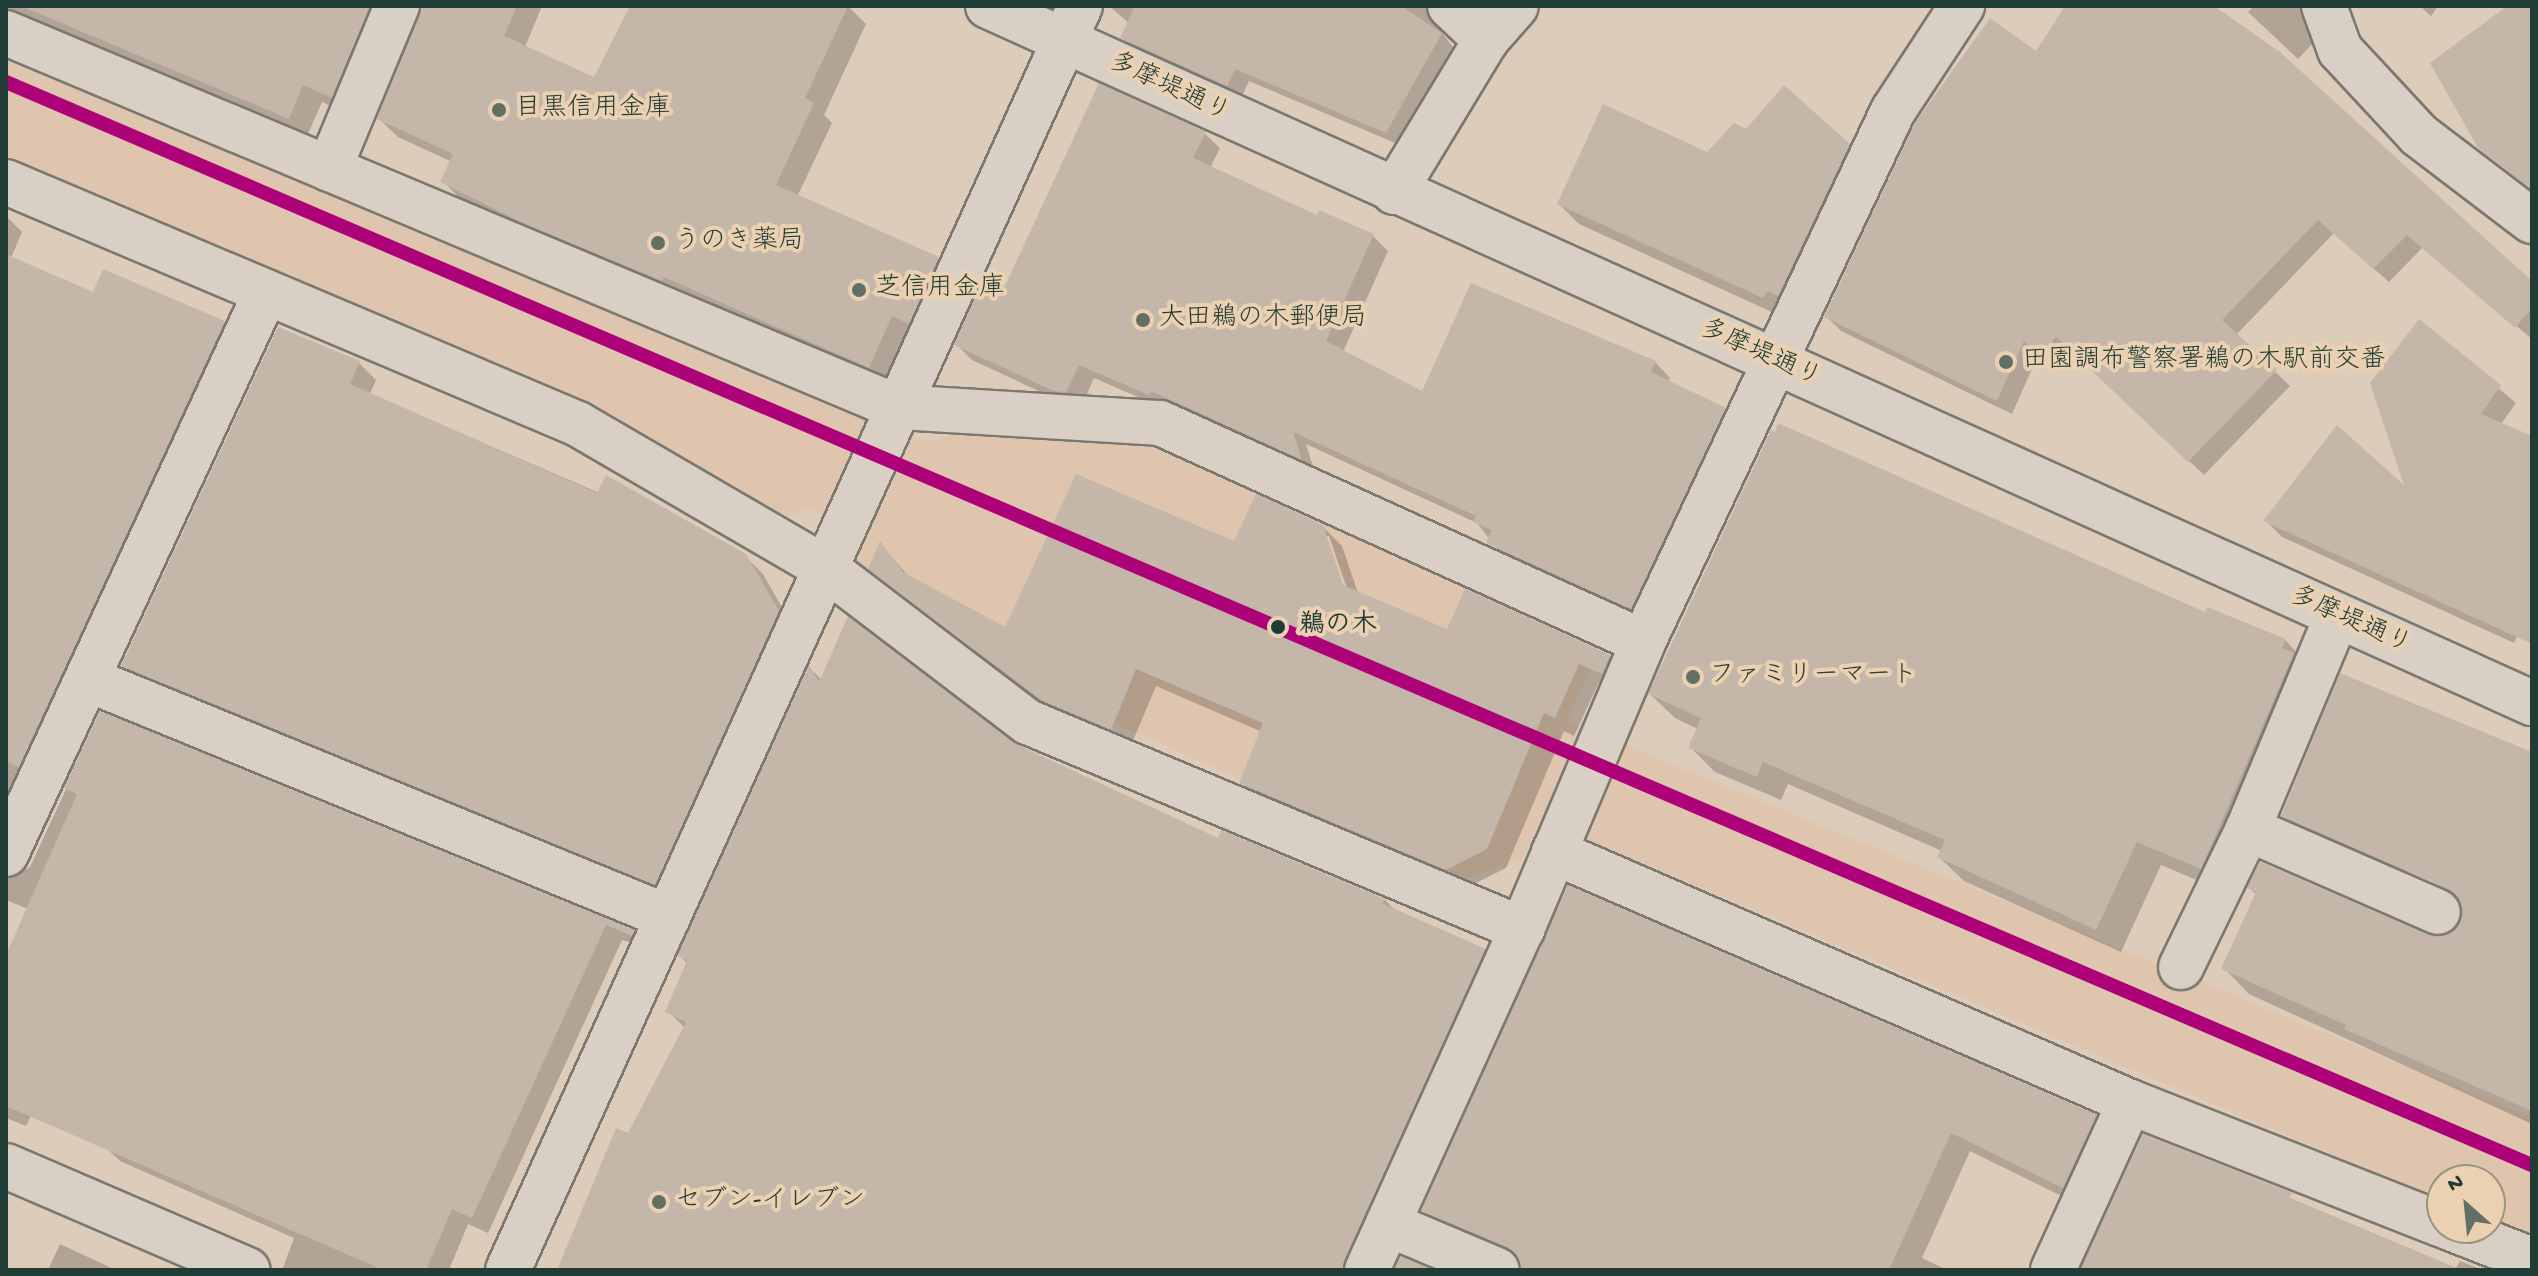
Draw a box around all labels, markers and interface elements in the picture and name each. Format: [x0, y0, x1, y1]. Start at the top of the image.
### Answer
street label: 多摩堤通り [1103, 47, 1235, 131]
place label: 目黒信用金庫 [515, 94, 671, 126]
marker: 目黒信用金庫 [490, 101, 508, 119]
place label: うのき薬局 [674, 227, 804, 259]
marker: うのき薬局 [649, 234, 667, 252]
place label: 芝信用金庫 [875, 274, 1005, 306]
marker: 芝信用金庫 [850, 281, 868, 299]
place label: 大田鵜の木郵便局 [1159, 304, 1367, 336]
marker: 大田鵜の木郵便局 [1134, 311, 1152, 329]
street label: 多摩堤通り [1694, 314, 1826, 396]
place label: 田園調布警察署鵜の木駅前交番 [2022, 346, 2386, 378]
marker: 田園調布警察署鵜の木駅前交番 [1997, 353, 2015, 371]
street label: 多摩堤通り [2284, 581, 2416, 663]
place label: 鵜の木 [1299, 611, 1377, 643]
marker: 鵜の木 [1264, 613, 1292, 641]
place label: ファミリーマート [1709, 661, 1917, 693]
marker: ファミリーマート [1684, 668, 1702, 686]
north arrow [2426, 1164, 2506, 1244]
text: N [2444, 1170, 2468, 1199]
place label: セブン-イレブン [675, 1186, 865, 1218]
marker: セブン-イレブン [650, 1193, 668, 1211]

